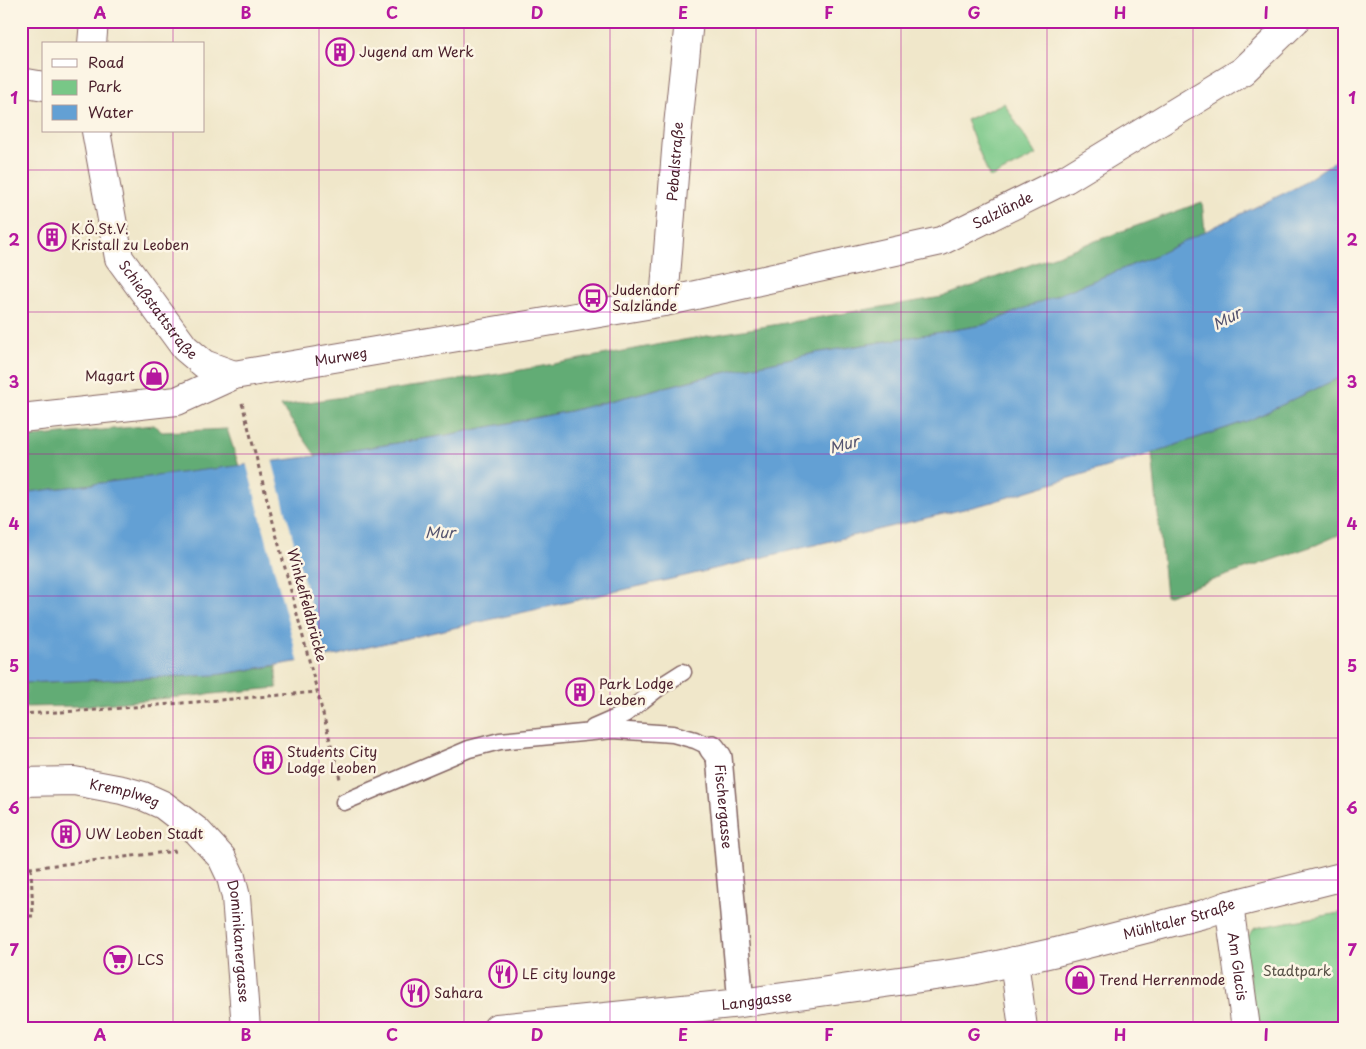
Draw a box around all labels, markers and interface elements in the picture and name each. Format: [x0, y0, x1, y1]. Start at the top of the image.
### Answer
text: A [94, 0, 107, 24]
text: B [241, 0, 252, 24]
text: C [386, 0, 398, 24]
text: D [531, 0, 543, 24]
text: E [678, 0, 688, 24]
text: F [824, 0, 834, 24]
text: G [967, 0, 981, 24]
text: H [1114, 0, 1126, 24]
text: I [1263, 0, 1269, 24]
building icon: Jugend am Werk [325, 37, 355, 67]
place label: Jugend am Werk [359, 41, 474, 62]
legend [42, 42, 205, 132]
text: Road [88, 50, 124, 73]
text: Park [88, 74, 122, 97]
text: 1 [10, 85, 18, 109]
text: 1 [1348, 85, 1356, 109]
text: Water [88, 100, 133, 123]
street label: Pebalstraße [661, 121, 688, 202]
street label: Salzlände [968, 186, 1036, 234]
place label: K.Ö.St.V. Kristall zu Leoben [71, 218, 189, 255]
building icon: K.Ö.St.V. Kristall zu Leoben [37, 222, 67, 252]
text: 2 [8, 227, 20, 251]
text: 2 [1346, 227, 1358, 251]
street label: Schießstattstraße [114, 256, 202, 364]
place label: Judendorf Salzlände [612, 279, 681, 316]
bus stop icon: Judendorf Salzlände [578, 283, 608, 313]
water label: Mur [1208, 300, 1247, 335]
street label: Murweg [313, 342, 369, 371]
shop icon: Magart [139, 361, 169, 391]
place label: Magart [85, 365, 135, 386]
text: 3 [9, 369, 19, 393]
text: 3 [1347, 369, 1357, 393]
water label: Mur [826, 428, 863, 459]
text: 4 [9, 511, 20, 535]
text: 4 [1347, 511, 1358, 535]
water label: Mur [425, 520, 457, 543]
street label: Winkelfeldbrücke [282, 546, 333, 664]
text: 5 [9, 653, 19, 677]
text: 5 [1347, 653, 1357, 677]
place label: Park Lodge Leoben [599, 673, 674, 710]
building icon: Park Lodge Leoben [565, 677, 595, 707]
place label: Students City Lodge Leoben [287, 741, 377, 778]
building icon: Students City Lodge Leoben [253, 745, 283, 775]
street label: Fischergasse [710, 763, 738, 850]
street label: Kremplweg [88, 773, 163, 812]
text: 6 [8, 795, 20, 819]
text: 6 [1346, 795, 1358, 819]
building icon: UW Leoben Stadt [51, 819, 81, 849]
place label: UW Leoben Stadt [85, 823, 204, 844]
street label: Dominikanergasse [222, 877, 255, 1003]
street label: Mühltaler Straße [1121, 893, 1237, 944]
street label: Am Glacis [1223, 931, 1253, 1002]
text: 7 [9, 937, 19, 961]
text: 7 [1347, 937, 1357, 961]
supermarket icon: LCS [103, 945, 133, 975]
place label: LCS [137, 949, 164, 970]
restaurant icon: LE city lounge [488, 959, 518, 989]
park label: Stadtpark [1263, 960, 1332, 981]
place label: LE city lounge [522, 963, 616, 984]
shop icon: Trend Herrenmode [1065, 965, 1095, 995]
place label: Trend Herrenmode [1099, 969, 1225, 990]
restaurant icon: Sahara [400, 978, 430, 1008]
place label: Sahara [434, 982, 483, 1003]
street label: Langgasse [720, 985, 793, 1015]
text: A [94, 1022, 107, 1046]
text: B [241, 1022, 252, 1046]
text: C [386, 1022, 398, 1046]
text: D [531, 1022, 543, 1046]
text: E [678, 1022, 688, 1046]
text: F [824, 1022, 834, 1046]
text: G [967, 1022, 981, 1046]
text: H [1114, 1022, 1126, 1046]
text: I [1263, 1022, 1269, 1046]

